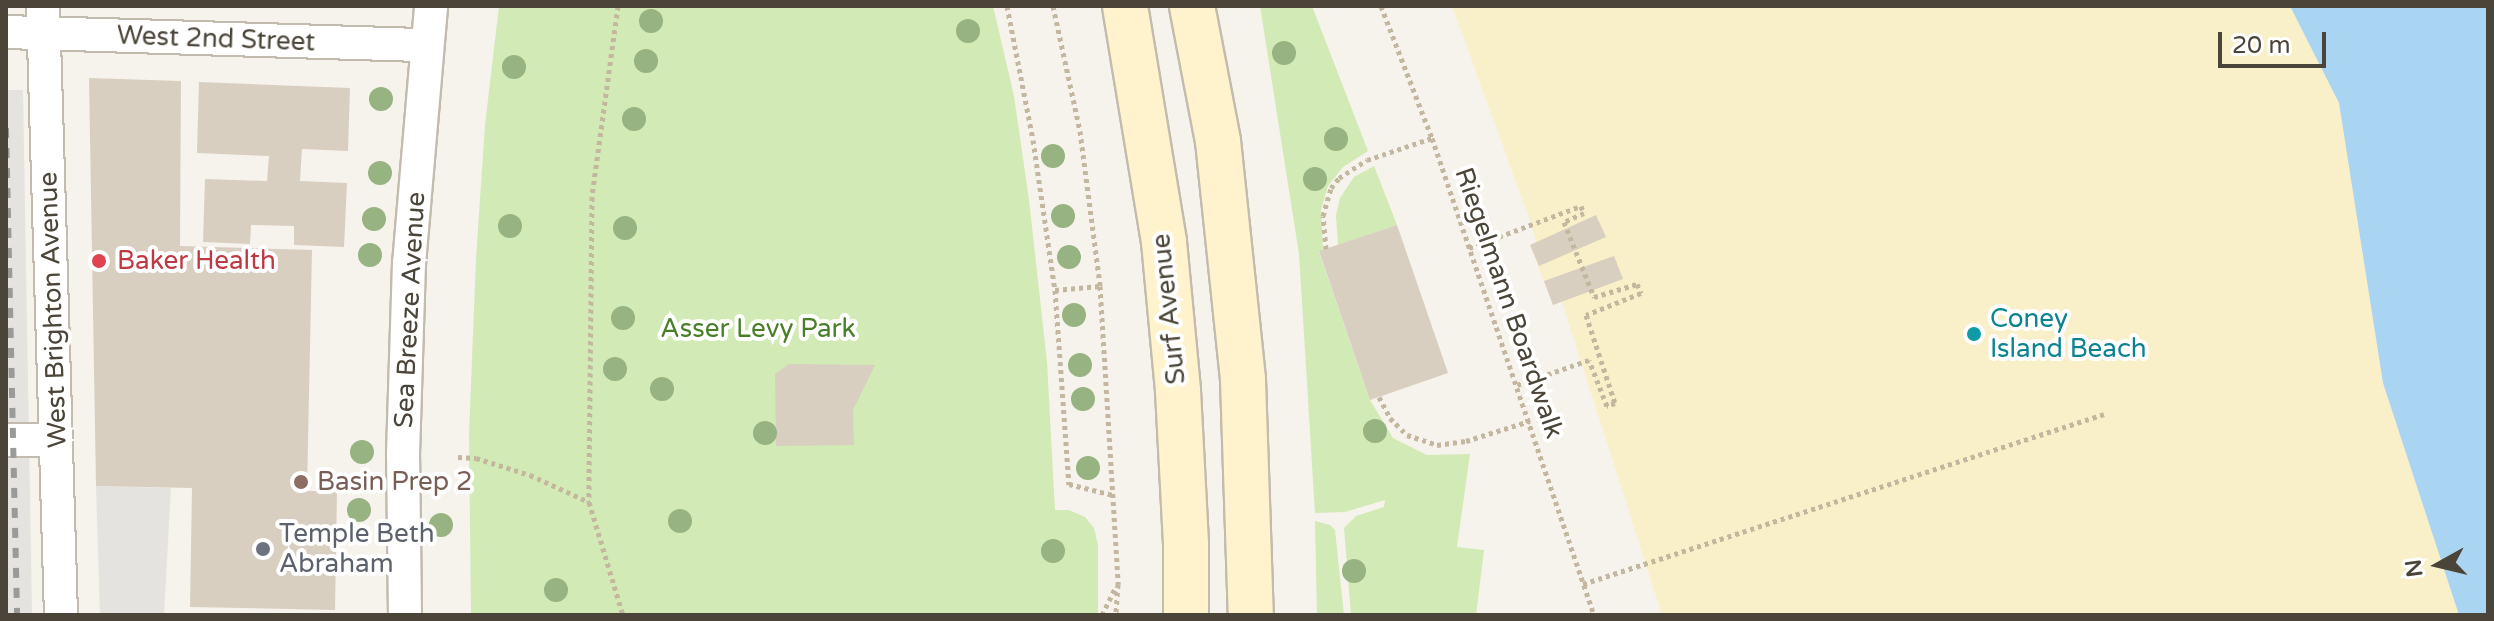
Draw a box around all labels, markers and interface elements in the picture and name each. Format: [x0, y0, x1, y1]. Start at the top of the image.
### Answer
scale bar [2222, 16, 2330, 66]
street label: West 2nd Street [116, 20, 316, 58]
text: 20 m [2232, 31, 2290, 60]
street label: Riegelmann Boardwalk [1448, 164, 1570, 442]
street label: West Brighton Avenue [33, 171, 73, 449]
street label: Sea Breeze Avenue [388, 191, 432, 429]
street label: Surf Avenue [1146, 232, 1192, 386]
place label: Baker Health [117, 245, 276, 277]
marker: Baker Health [88, 250, 110, 272]
place label: Coney Island Beach [1990, 303, 2147, 364]
park label: Asser Levy Park [660, 313, 856, 345]
marker: Coney Island Beach [1965, 325, 1983, 343]
place label: Basin Prep 2 [317, 466, 472, 498]
marker: Basin Prep 2 [292, 473, 310, 491]
place label: Temple Beth Abraham [279, 518, 434, 580]
north arrow [2398, 525, 2478, 605]
marker: Temple Beth Abraham [254, 540, 272, 558]
text: N [2400, 558, 2428, 579]

